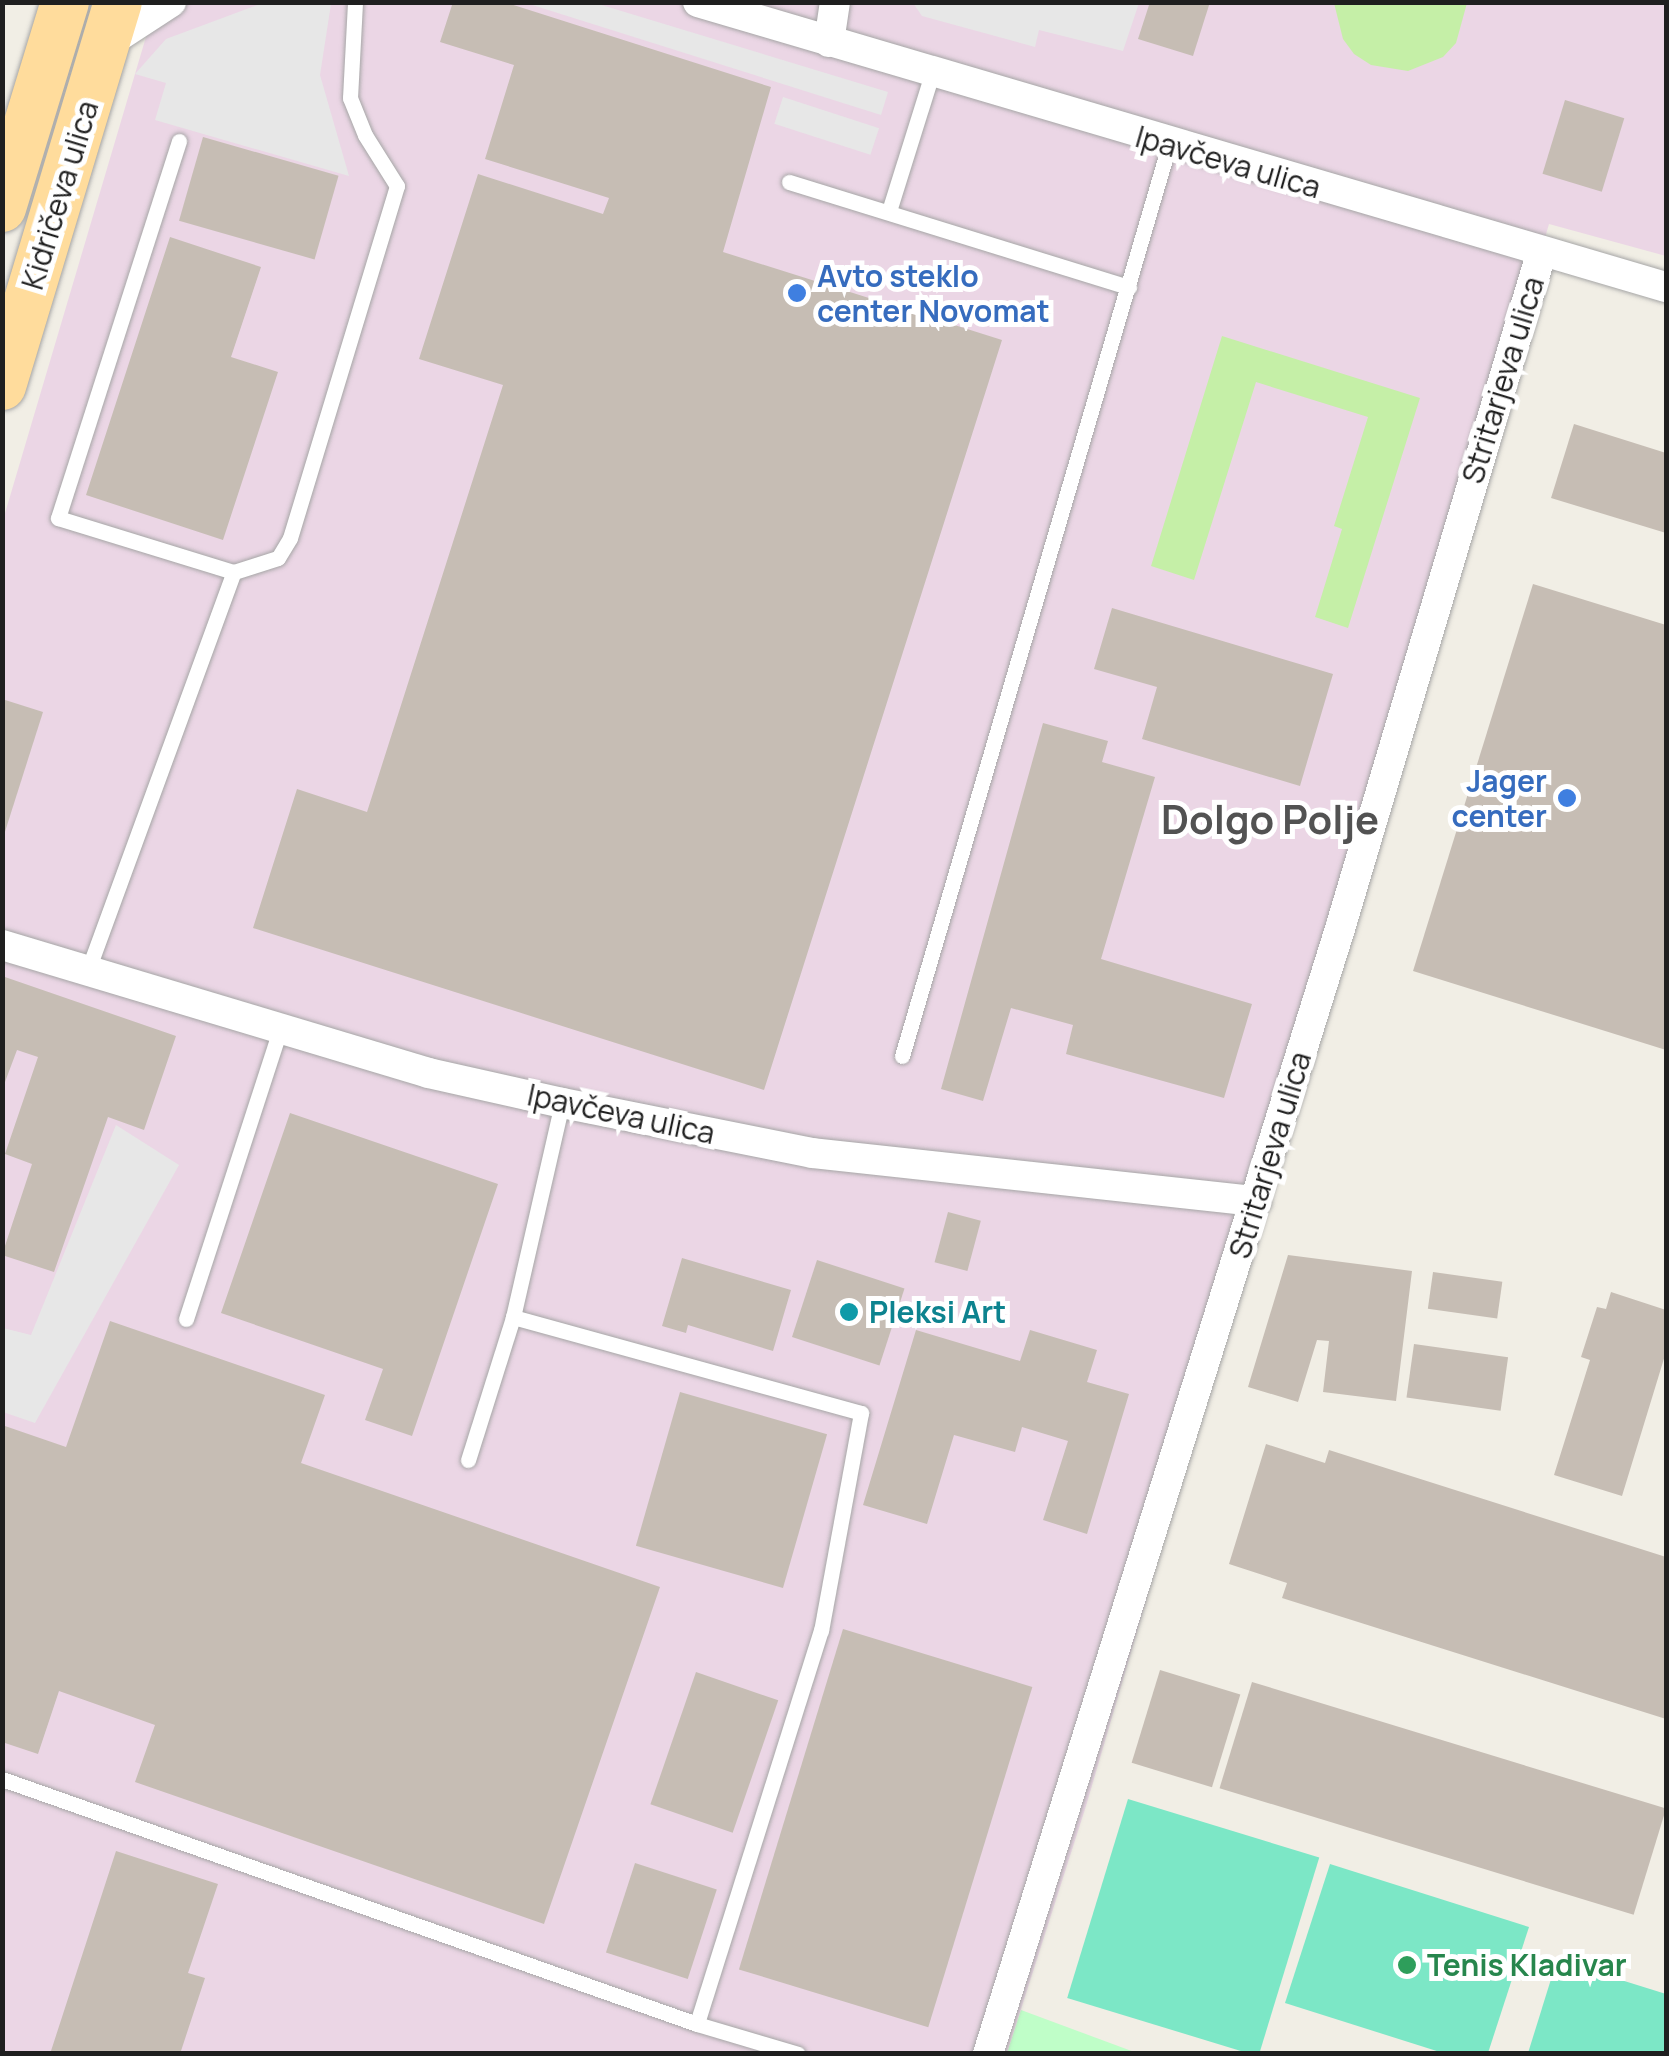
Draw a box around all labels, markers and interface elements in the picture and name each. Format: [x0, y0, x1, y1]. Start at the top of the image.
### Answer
street label: Kidričeva ulica [14, 96, 106, 294]
street label: Ipavčeva ulica [1131, 118, 1325, 206]
place label: Avto steklo center Novomat [817, 258, 1050, 328]
street label: Stritarjeva ulica [1454, 272, 1552, 488]
marker: Avto steklo center Novomat [786, 282, 808, 304]
place label: Jager center [1452, 763, 1547, 834]
marker: Jager center [1556, 787, 1578, 809]
district label: Dolgo Polje [1161, 795, 1379, 843]
street label: Stritarjeva ulica [1221, 1047, 1319, 1263]
street label: Ipavčeva ulica [524, 1077, 718, 1151]
place label: Pleksi Art [869, 1294, 1006, 1330]
marker: Pleksi Art [838, 1301, 860, 1323]
place label: Tenis Kladivar [1427, 1947, 1627, 1983]
marker: Tenis Kladivar [1396, 1954, 1418, 1976]

